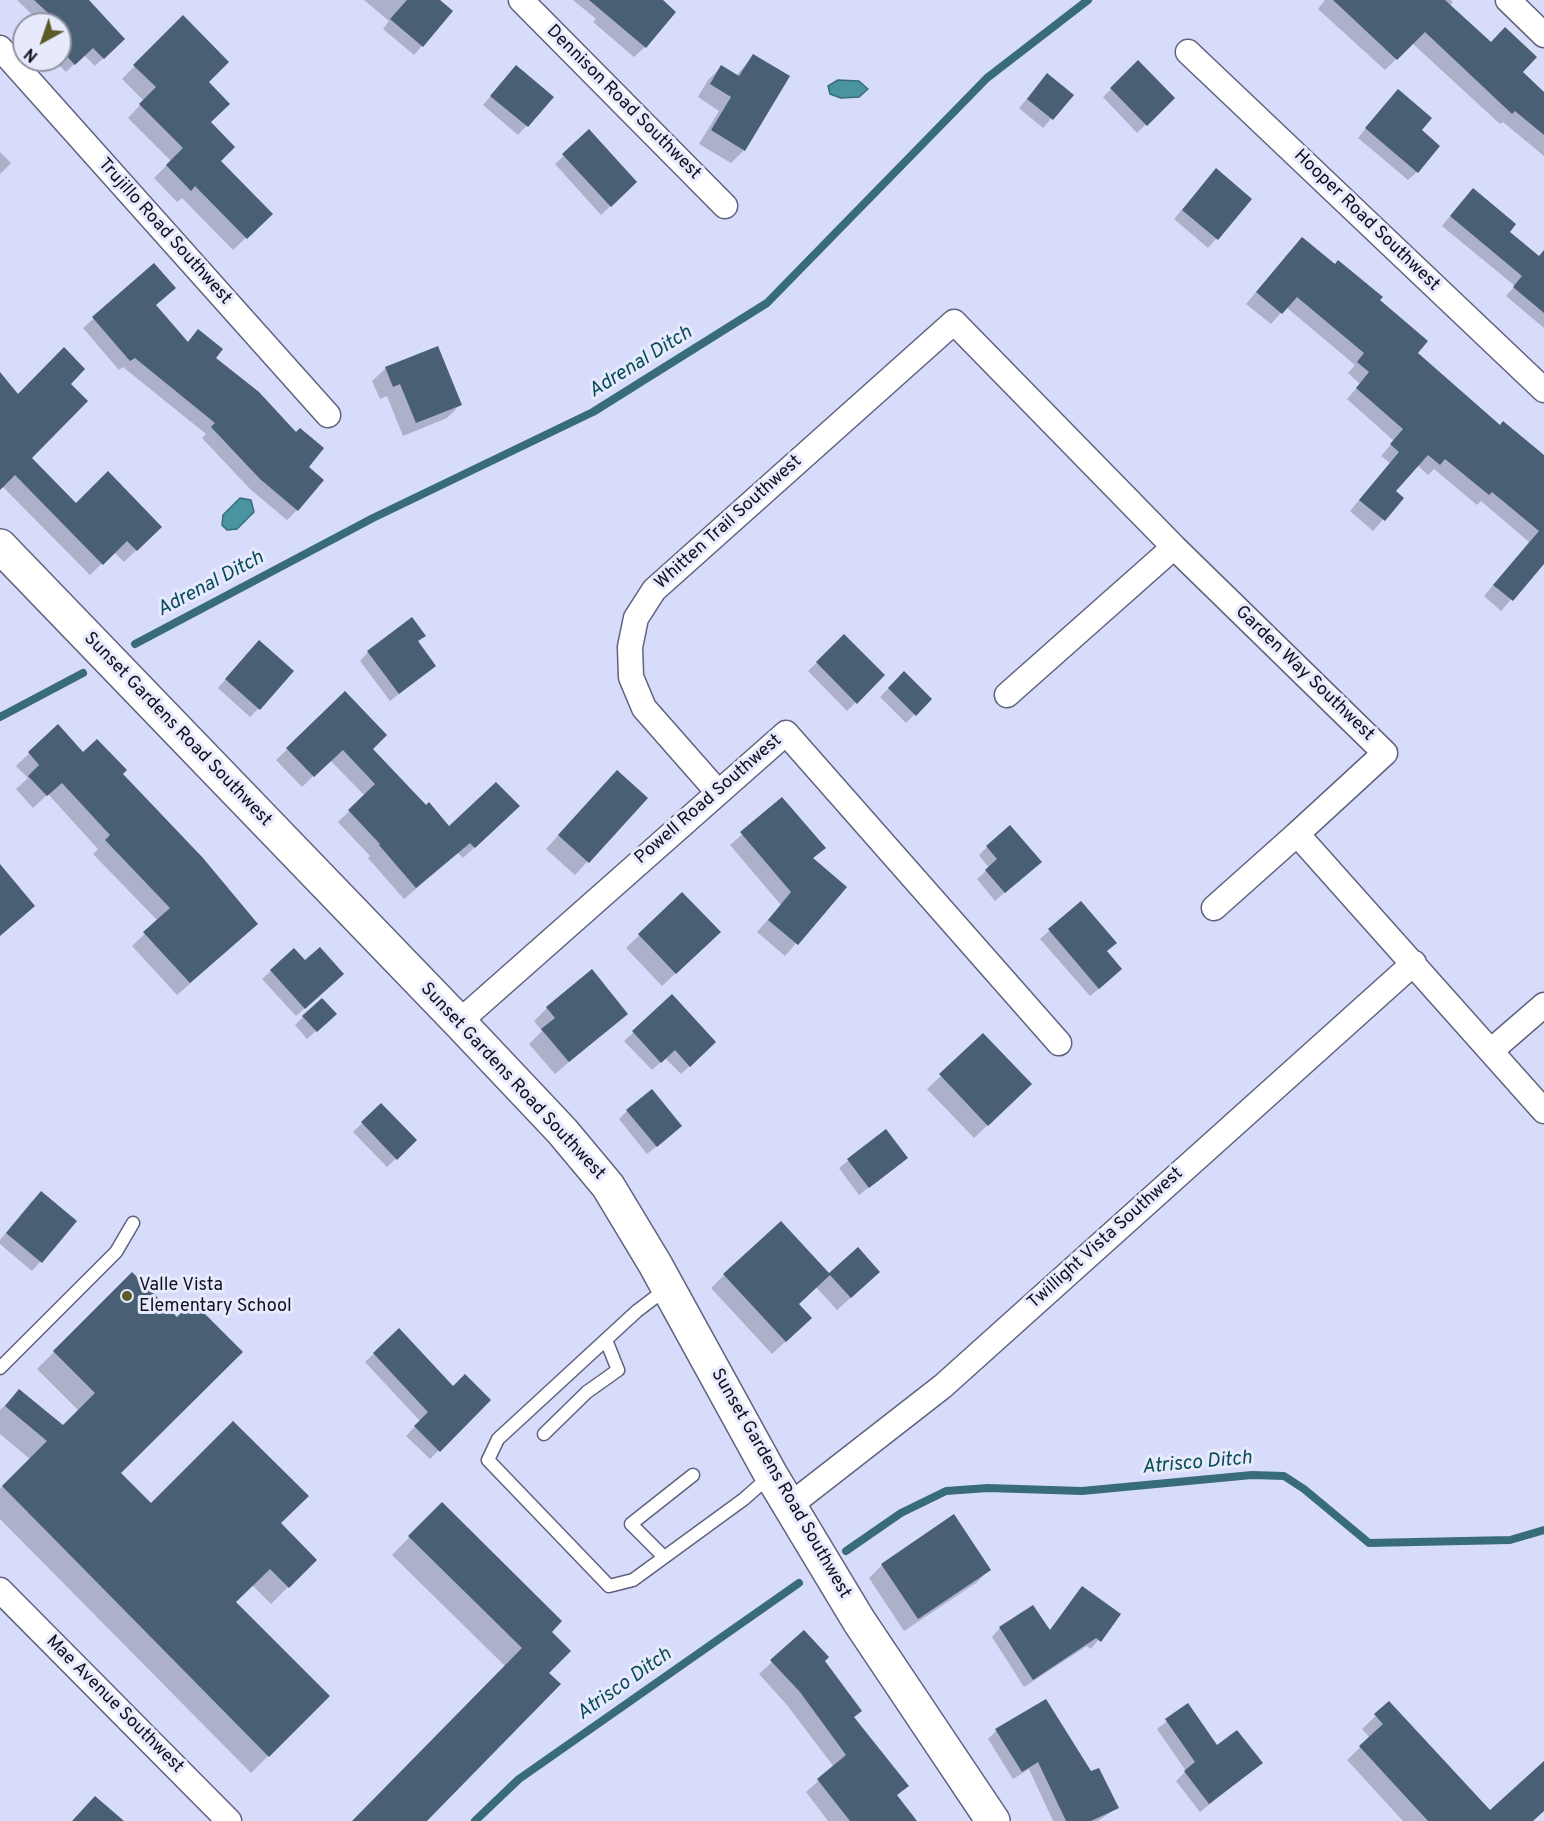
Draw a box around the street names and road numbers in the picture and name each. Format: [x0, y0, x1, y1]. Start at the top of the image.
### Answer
street label: Dennison Road Southwest [541, 21, 705, 185]
street label: Hooper Road Southwest [1288, 146, 1444, 296]
street label: Trujillo Road Southwest [93, 154, 235, 310]
street label: Whitten Trail Southwest [651, 451, 807, 595]
street label: Garden Way Southwest [1230, 602, 1378, 746]
street label: Sunset Gardens Road Southwest [78, 628, 276, 832]
street label: Powell Road Southwest [631, 730, 787, 870]
street label: Sunset Gardens Road Southwest [415, 979, 609, 1185]
street label: Twillight Vista Southwest [1024, 1164, 1188, 1314]
street label: Sunset Gardens Road Southwest [705, 1365, 855, 1603]
street label: Mae Avenue Southwest [41, 1632, 187, 1778]

